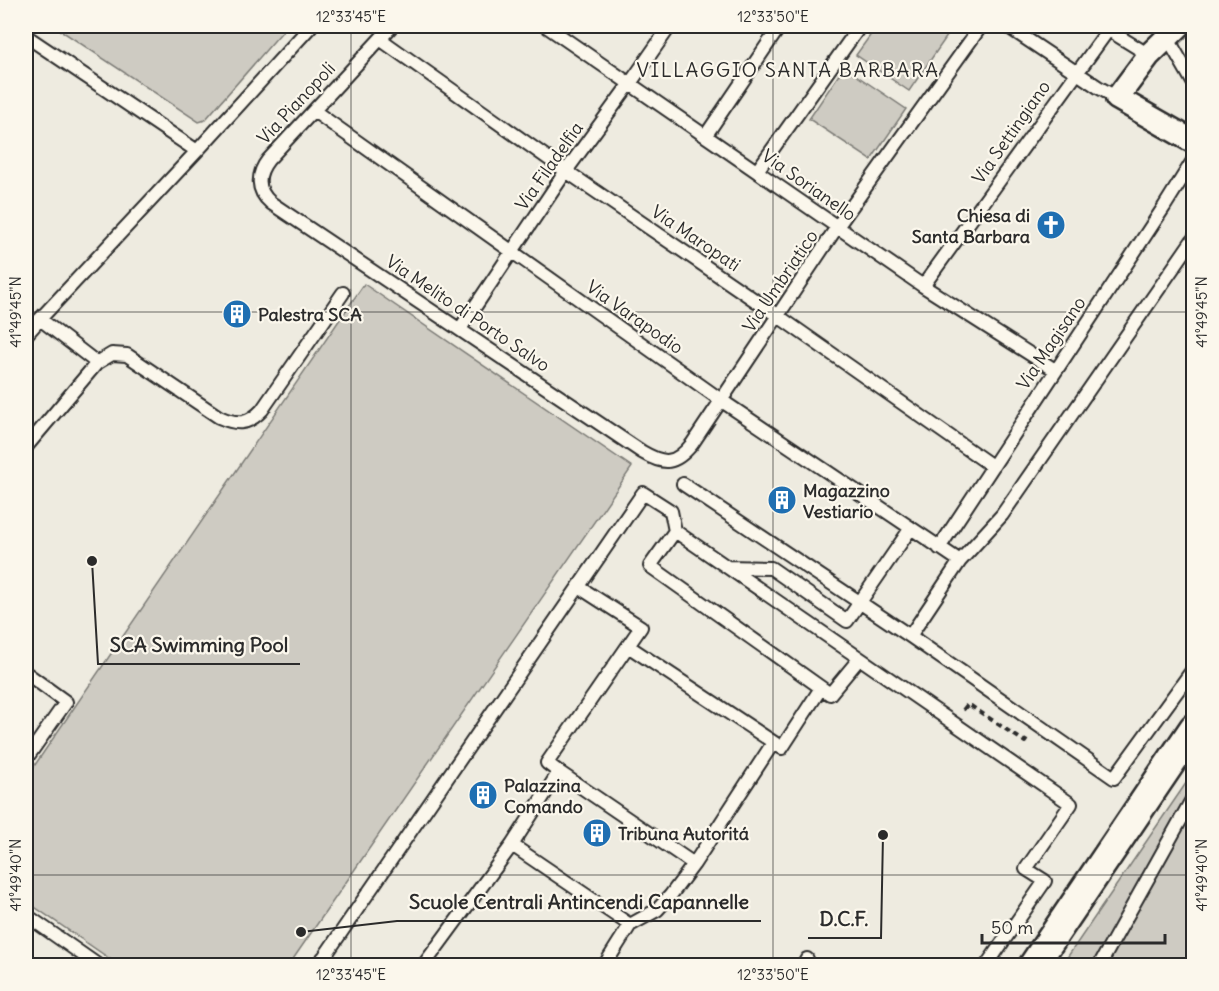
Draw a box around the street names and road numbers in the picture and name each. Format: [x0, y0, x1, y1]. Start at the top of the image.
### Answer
street label: Via Pianopoli [252, 57, 340, 149]
street label: Via Settingiano [967, 76, 1055, 188]
street label: Via Filadelfia [510, 117, 588, 215]
street label: Via Sorianello [757, 144, 861, 226]
street label: Via Maropati [647, 200, 745, 276]
street label: Via Umbriatico [737, 225, 823, 337]
street label: Via Melito di Porto Salvo [382, 250, 554, 376]
street label: Via Varapodio [582, 275, 688, 359]
street label: Via Magisano [1011, 292, 1091, 394]

